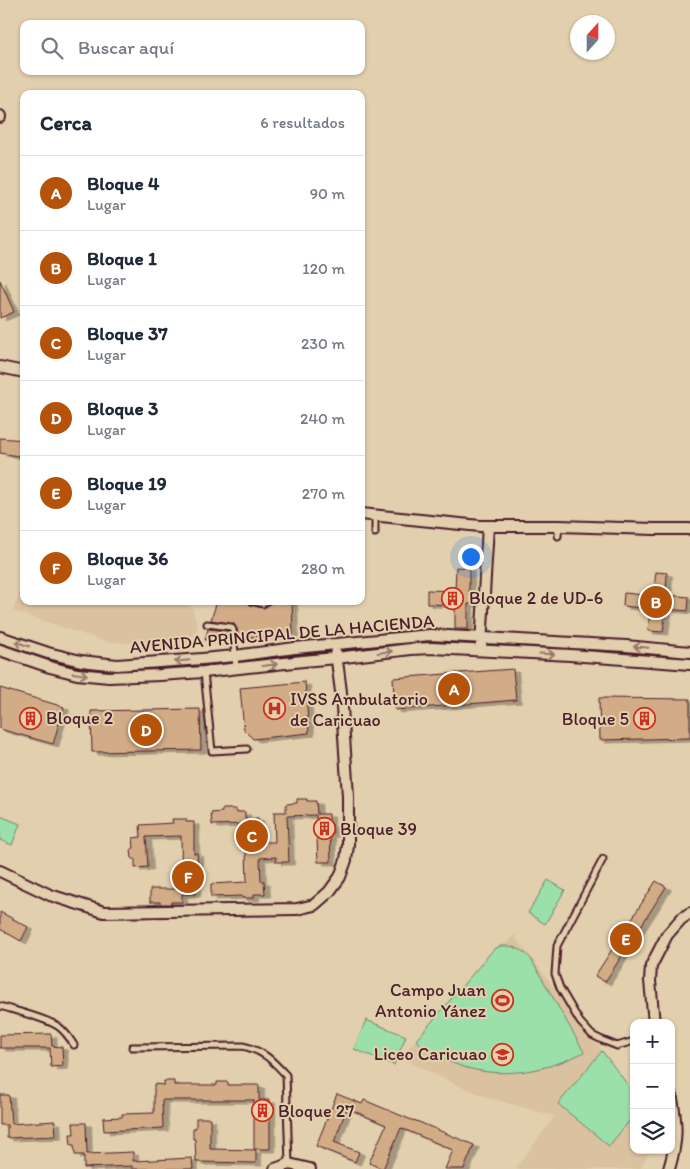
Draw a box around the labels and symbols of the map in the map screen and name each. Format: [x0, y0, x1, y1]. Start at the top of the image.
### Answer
north arrow [570, 15, 615, 60]
your location [458, 544, 484, 570]
pin: B [640, 583, 672, 621]
building icon: Bloque 2 de UD-6 [441, 586, 465, 610]
place label: Bloque 2 de UD-6 [469, 587, 603, 609]
street label: AVENIDA PRINCIPAL DE LA HACIENDA [129, 610, 436, 658]
one-way arrow [15, 639, 30, 648]
one-way arrow [634, 642, 650, 652]
one-way arrow [377, 647, 393, 657]
one-way arrow [539, 649, 555, 658]
one-way arrow [174, 656, 190, 666]
one-way arrow [262, 660, 278, 670]
one-way arrow [72, 669, 88, 679]
pin: A [438, 670, 470, 708]
place label: IVSS Ambulatorio de Caricuao [290, 688, 428, 731]
hospital icon: IVSS Ambulatorio de Caricuao [262, 697, 286, 721]
building icon: Bloque 2 [18, 706, 42, 730]
place label: Bloque 2 [46, 707, 114, 729]
building icon: Bloque 5 [633, 707, 657, 731]
place label: Bloque 5 [562, 708, 629, 730]
pin: D [130, 711, 162, 749]
pin: C [236, 817, 268, 855]
building icon: Bloque 39 [312, 817, 336, 841]
place label: Bloque 39 [340, 818, 417, 840]
pin: F [172, 858, 204, 896]
pin: E [610, 920, 642, 958]
place label: Campo Juan Antonio Yánez [375, 979, 486, 1022]
sports icon: Campo Juan Antonio Yánez [490, 988, 514, 1012]
school or university icon: Liceo Caricuao [491, 1042, 515, 1066]
place label: Liceo Caricuao [374, 1043, 487, 1065]
building icon: Bloque 27 [250, 1099, 274, 1123]
place label: Bloque 27 [278, 1100, 354, 1122]

